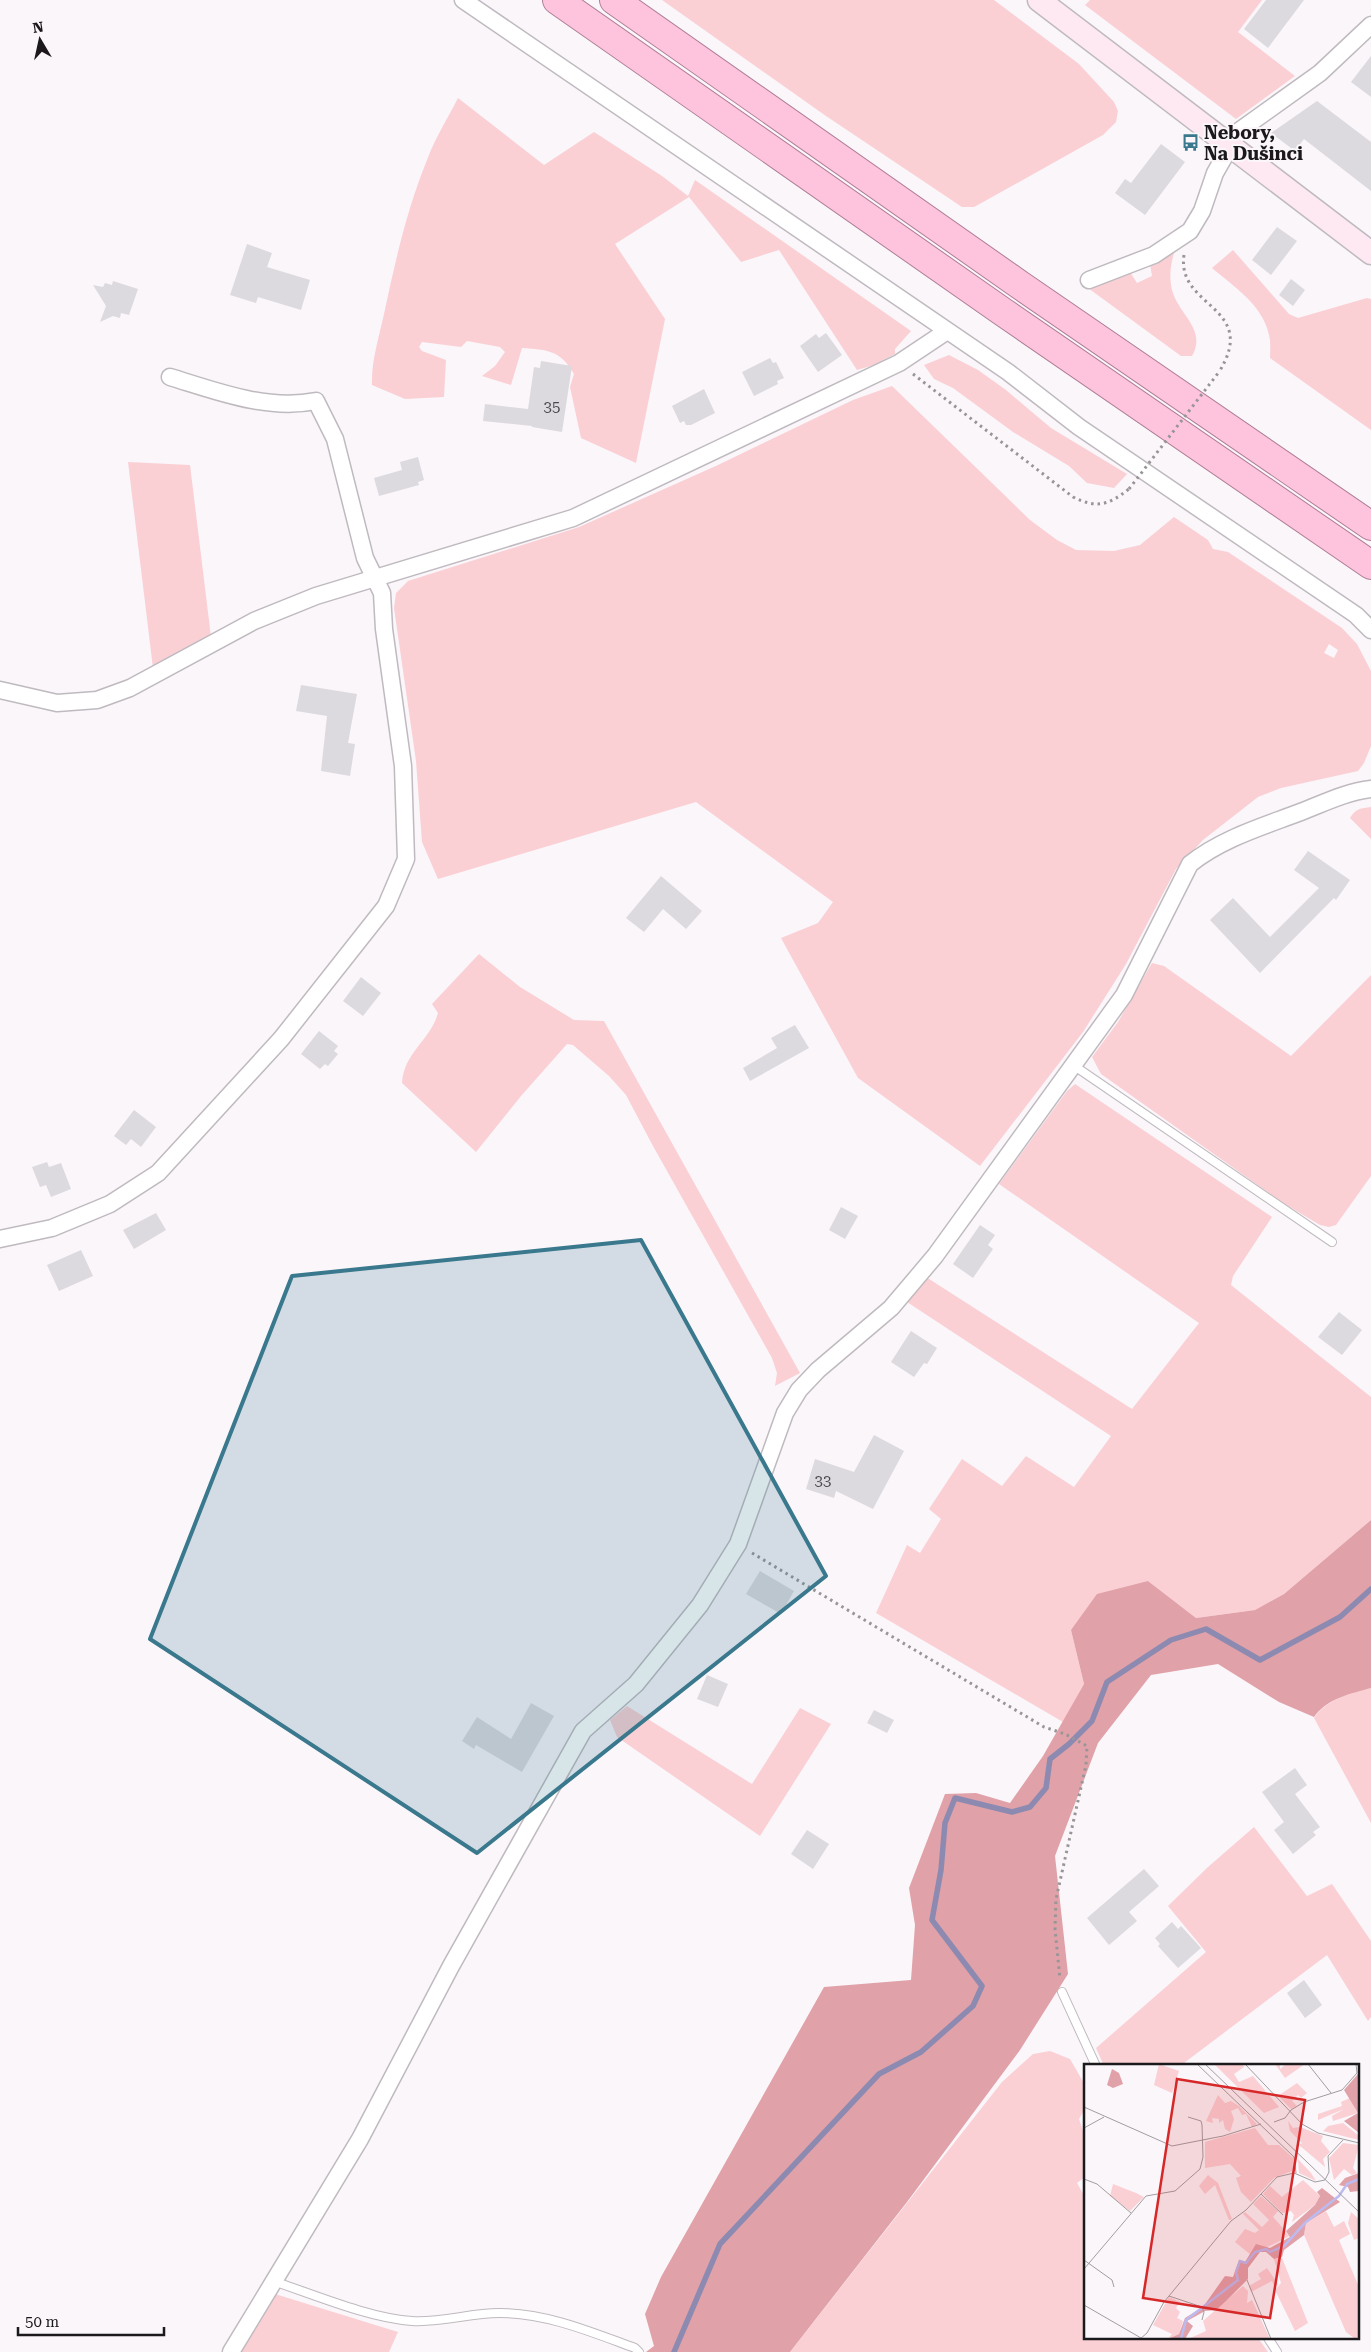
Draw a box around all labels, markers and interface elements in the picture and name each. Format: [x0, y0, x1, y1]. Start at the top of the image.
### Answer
north arrow [15, 15, 65, 65]
text: N [31, 18, 45, 36]
place label: Nebory, Na Dušinci [1204, 122, 1303, 164]
bus stop icon: Nebory, Na Dušinci [1180, 133, 1200, 153]
house number: 35 [544, 398, 560, 416]
house number: 33 [815, 1472, 831, 1490]
inset map [1084, 2064, 1358, 2340]
scale bar [18, 2304, 164, 2336]
text: 50 m [25, 2313, 60, 2331]

